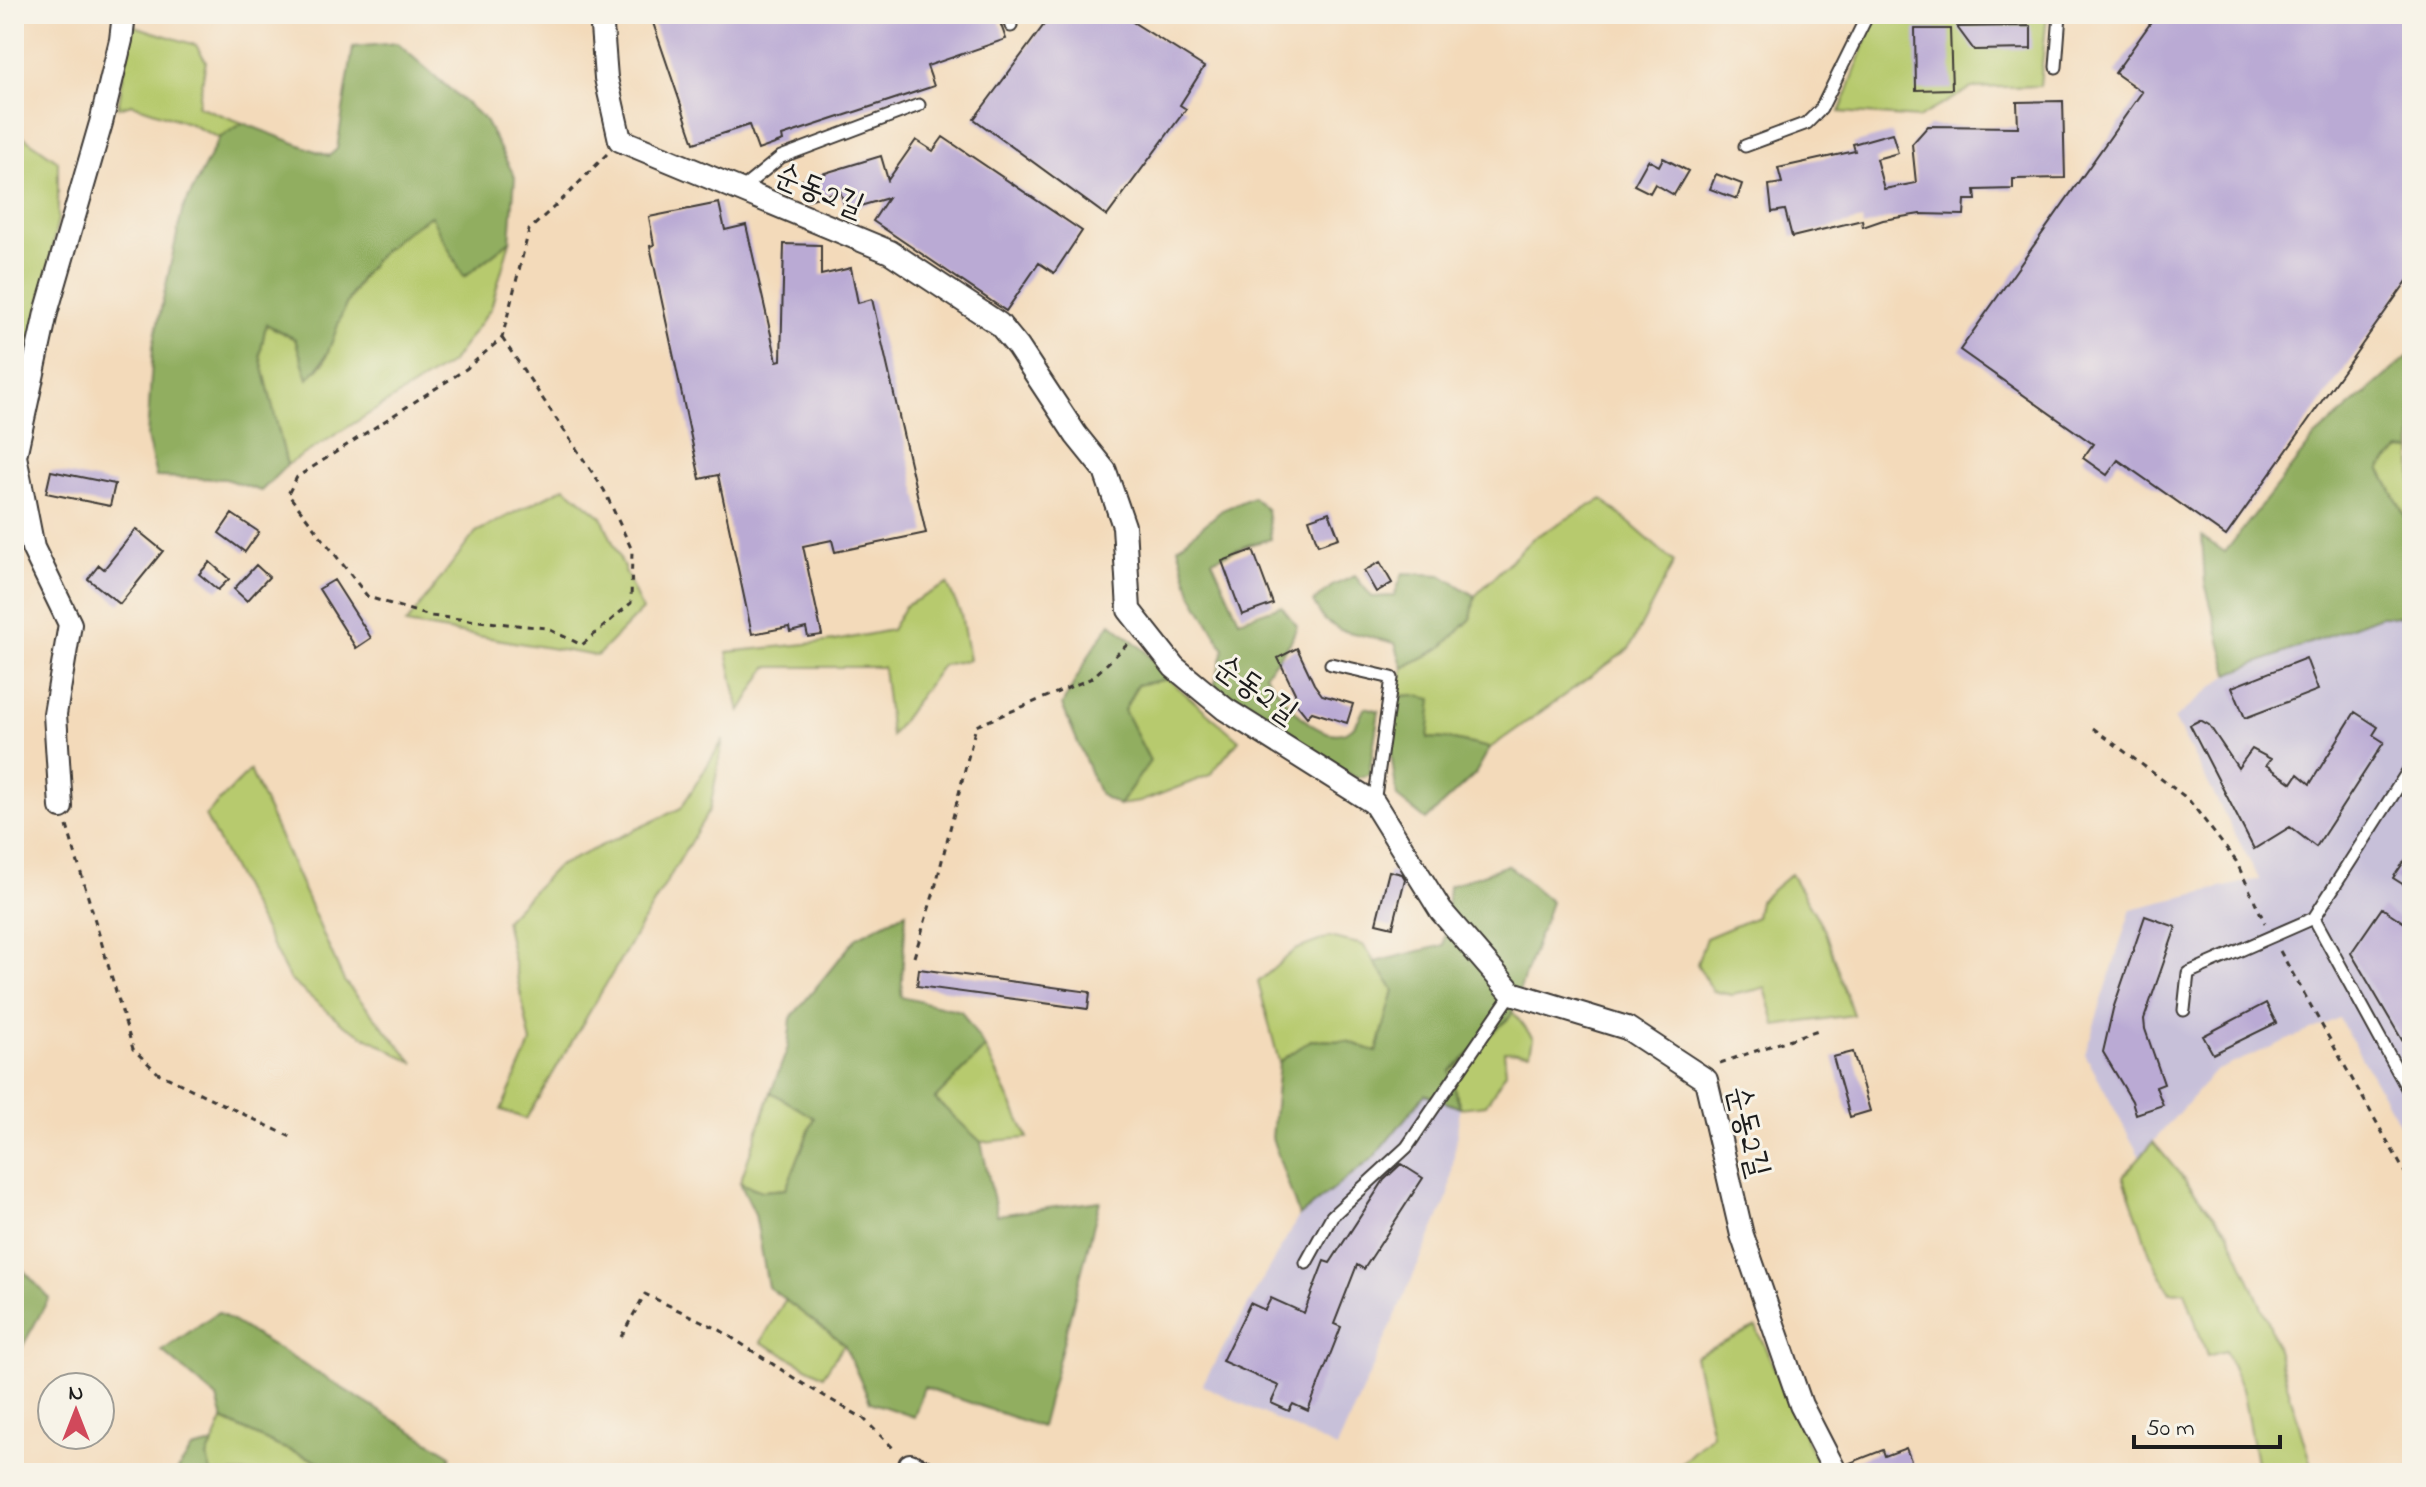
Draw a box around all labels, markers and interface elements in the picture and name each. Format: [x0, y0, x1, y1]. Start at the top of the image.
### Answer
street label: 순동2길 [767, 153, 871, 231]
street label: 순동2길 [1203, 645, 1307, 737]
street label: 순동2길 [1713, 1081, 1781, 1183]
north arrow [36, 1371, 116, 1451]
text: N [69, 1378, 83, 1410]
scale bar [2134, 1399, 2280, 1449]
text: 50 m [2146, 1412, 2195, 1447]

